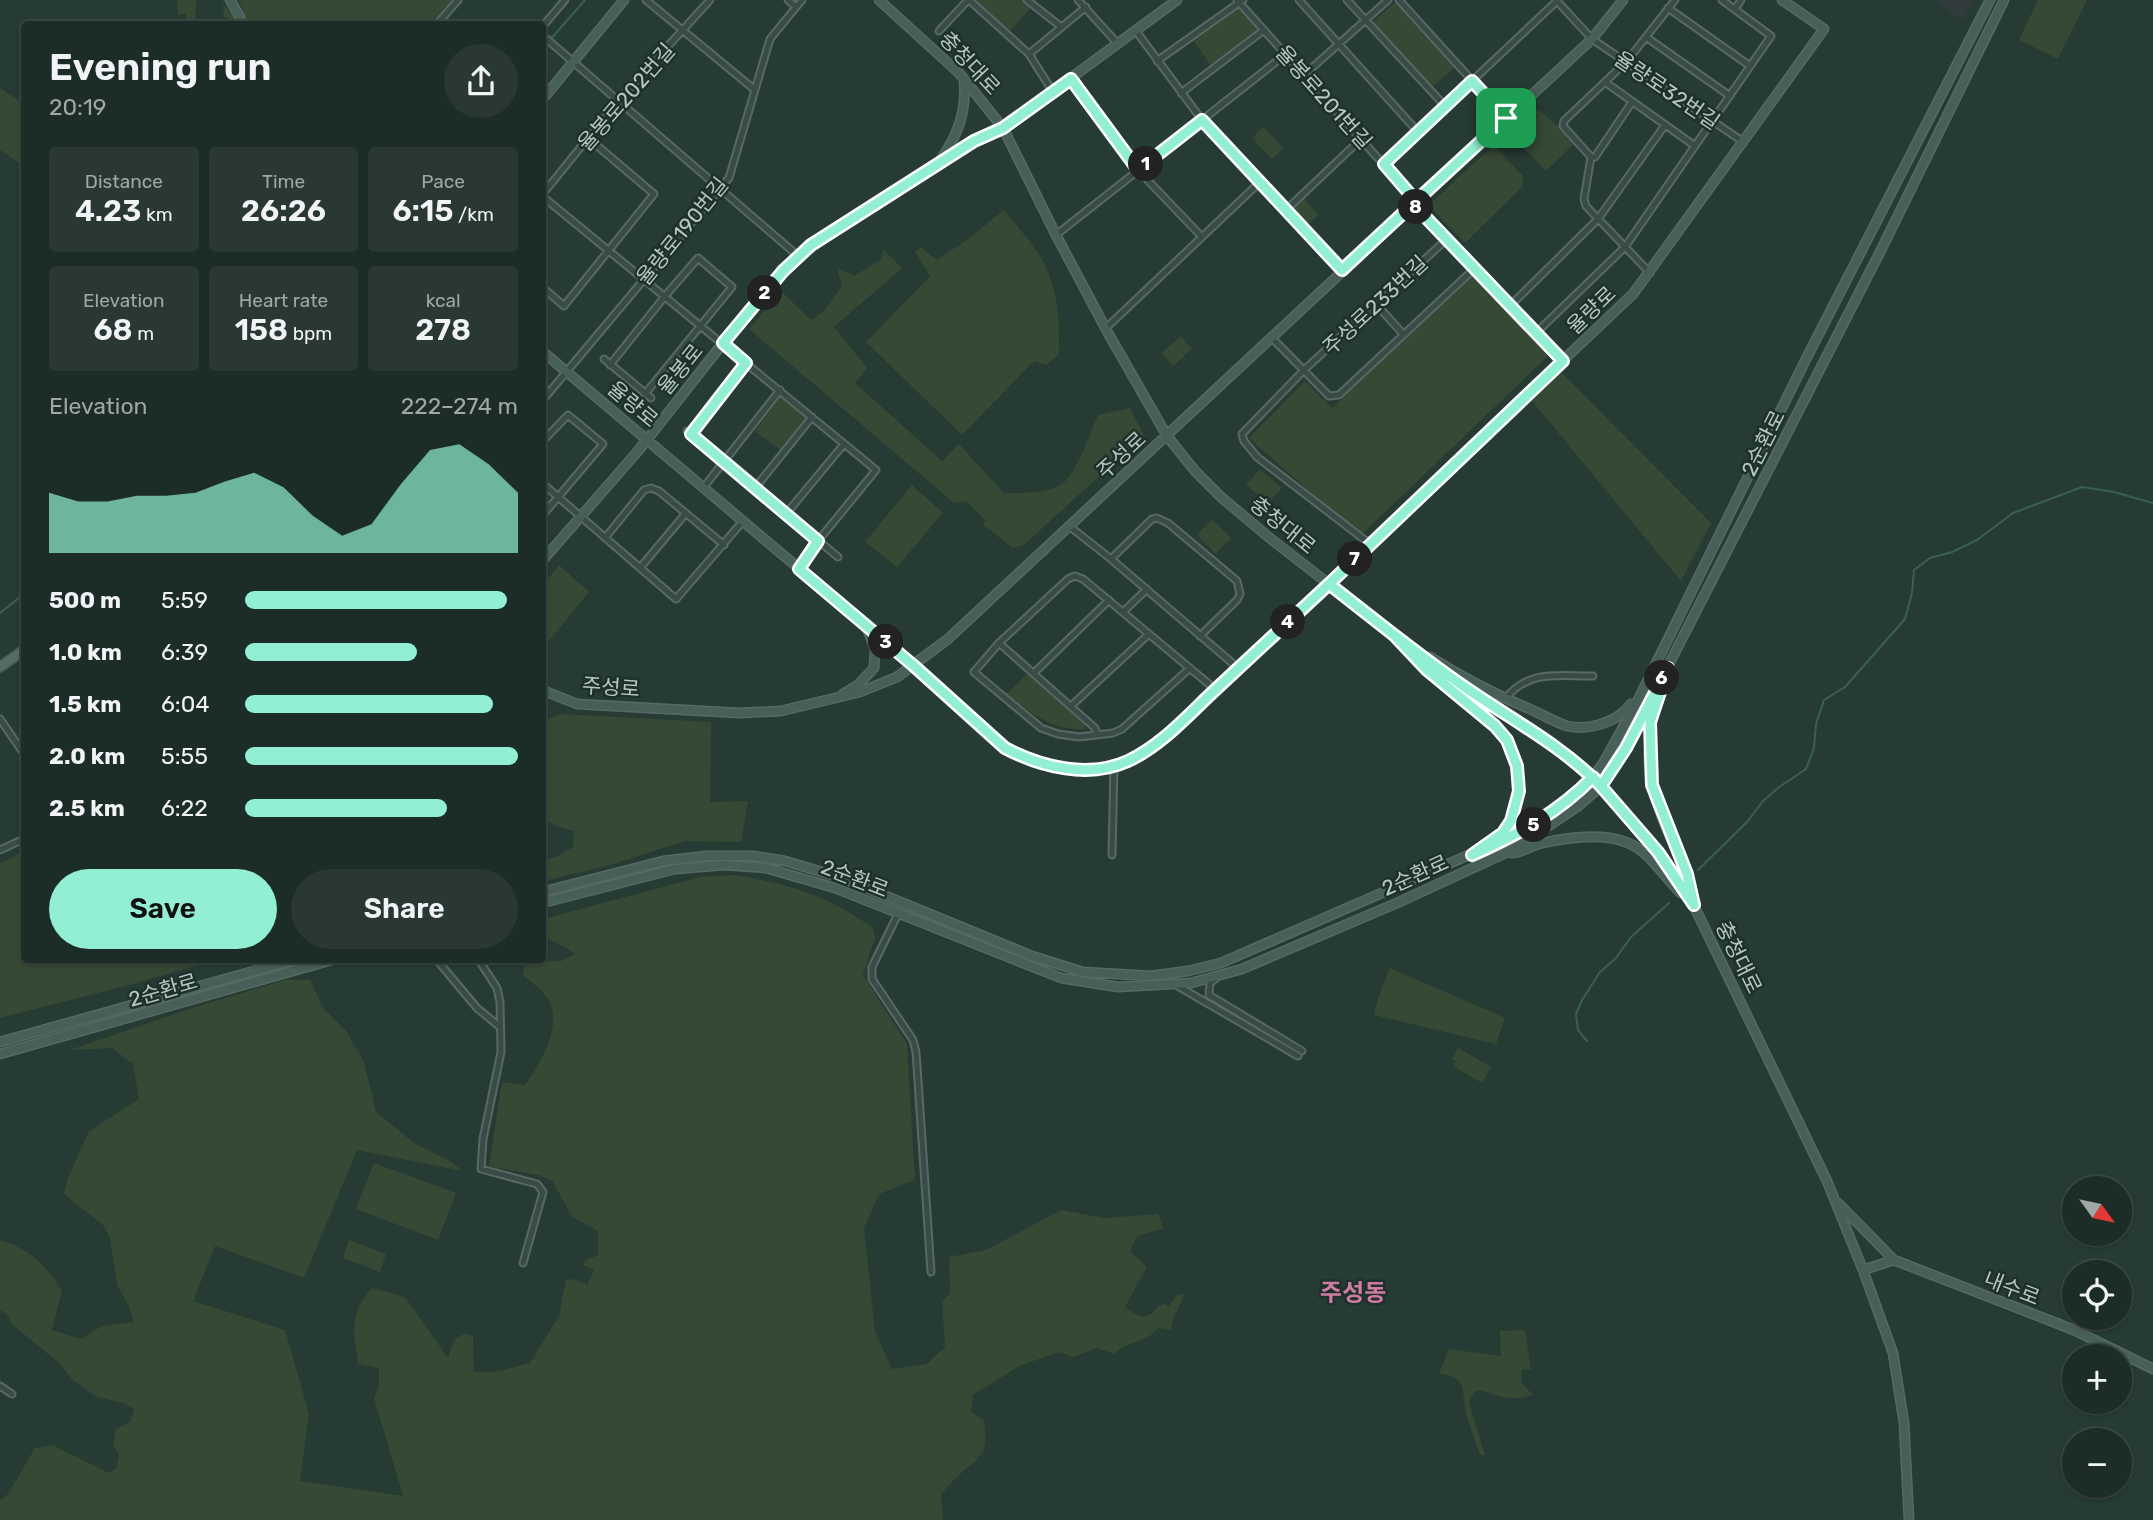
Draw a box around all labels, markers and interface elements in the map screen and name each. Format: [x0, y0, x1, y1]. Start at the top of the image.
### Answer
street label: 충청대로 [935, 26, 1005, 100]
street label: 율봉로202번길 [572, 38, 680, 156]
street label: 율봉로201번길 [1271, 40, 1377, 154]
text: Evening run [49, 44, 272, 90]
button: share [444, 44, 518, 118]
street label: 율량로32번길 [1610, 46, 1724, 134]
pin [1476, 88, 1536, 148]
text: 20:19 [49, 93, 106, 121]
icon: arrive [1487, 99, 1525, 137]
pin: 1 [1128, 146, 1164, 182]
text: 1 [1141, 152, 1150, 175]
text: Distance [85, 170, 163, 193]
text: Time [262, 170, 305, 193]
text: Pace [421, 170, 465, 193]
street label: 율량로190번길 [631, 172, 733, 290]
pin: 8 [1398, 190, 1434, 224]
text: 4.23 [75, 193, 141, 229]
text: 26:26 [241, 193, 326, 229]
text: 6:15 [392, 193, 453, 229]
text: 8 [1409, 195, 1422, 218]
text: km [141, 203, 173, 226]
text: /km [453, 203, 494, 226]
street label: 주성로233번길 [1317, 250, 1433, 360]
pin: 2 [748, 276, 782, 310]
text: 2 [758, 281, 771, 304]
street label: 율량로 [1561, 281, 1621, 339]
text: Elevation [83, 289, 165, 312]
text: Heart rate [239, 289, 328, 312]
text: kcal [426, 289, 461, 312]
text: 68 [93, 312, 133, 348]
text: 158 [235, 312, 288, 348]
text: 278 [415, 312, 471, 348]
text: m [133, 322, 154, 345]
text: bpm [288, 322, 332, 345]
street label: 율봉로 [652, 339, 708, 399]
street label: 율량로 [603, 376, 663, 432]
text: Elevation [49, 392, 148, 420]
text: 222–274 m [401, 392, 518, 420]
street label: 2순환로 [1736, 406, 1790, 480]
street label: 주성로 [1091, 426, 1151, 484]
street label: 충청대로 [1245, 491, 1321, 559]
pin: 7 [1338, 542, 1372, 576]
text: 7 [1349, 547, 1360, 570]
text: 500 m [49, 586, 121, 614]
text: 5:59 [161, 586, 208, 614]
pin: 4 [1270, 604, 1306, 640]
text: 4 [1281, 610, 1294, 633]
pin: 3 [868, 624, 903, 660]
text: 3 [879, 630, 892, 653]
text: 1.0 km [49, 638, 122, 666]
text: 6:39 [161, 638, 208, 666]
pin: 6 [1644, 660, 1680, 696]
text: 6 [1655, 666, 1668, 689]
street label: 주성로 [581, 673, 641, 701]
text: 1.5 km [49, 690, 121, 718]
text: 6:04 [161, 690, 210, 718]
text: 2.0 km [49, 742, 125, 770]
text: 5:55 [161, 742, 208, 770]
text: 2.5 km [49, 794, 125, 822]
text: 6:22 [161, 794, 208, 822]
pin: 5 [1516, 808, 1552, 842]
text: 5 [1527, 813, 1540, 836]
street label: 2순환로 [1378, 849, 1452, 901]
street label: 2순환로 [818, 854, 892, 902]
button: Save [49, 869, 277, 949]
button: Share [291, 869, 518, 949]
street label: 충청대로 [1711, 917, 1767, 997]
street label: 2순환로 [126, 968, 200, 1012]
north arrow [2062, 1176, 2132, 1246]
map controls [2062, 1176, 2132, 1498]
button: locate [2062, 1260, 2132, 1330]
street label: 내수로 [1980, 1266, 2044, 1310]
district label: 주성동 [1320, 1279, 1386, 1307]
button: + [2062, 1344, 2132, 1414]
button: − [2062, 1428, 2132, 1498]

